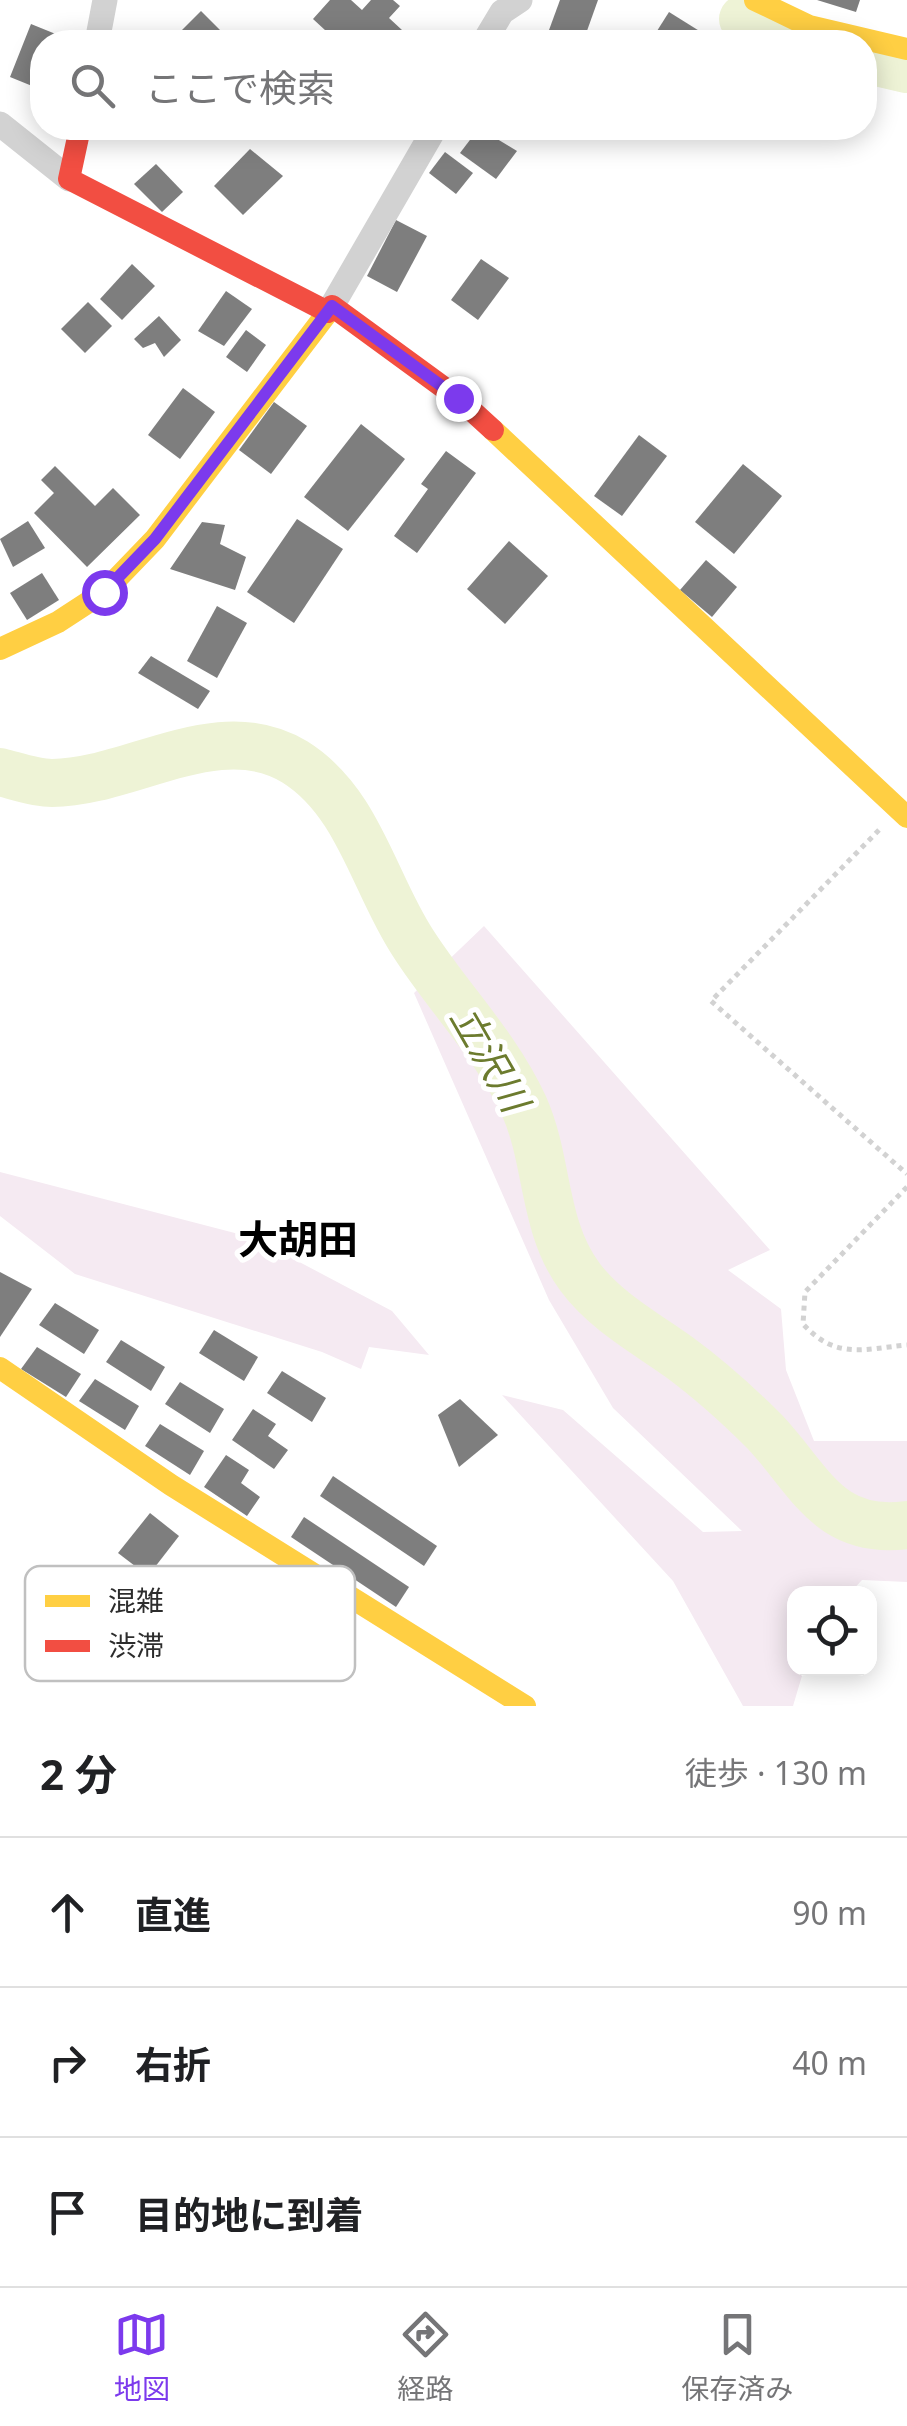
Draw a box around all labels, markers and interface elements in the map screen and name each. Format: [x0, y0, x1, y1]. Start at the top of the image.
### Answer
search box [30, 30, 877, 140]
icon: search [65, 58, 120, 113]
text: ここで検索 [145, 61, 335, 113]
route end [436, 376, 482, 422]
route start [82, 570, 128, 616]
water label: 立沢川 [440, 996, 544, 1124]
district label: 大胡田 [238, 1211, 358, 1266]
legend [25, 1566, 355, 1681]
text: 混雑 [108, 1581, 164, 1619]
map controls [787, 1586, 877, 1676]
button: locate [787, 1586, 877, 1676]
text: 渋滞 [108, 1626, 164, 1664]
text: 2 分 [40, 1745, 117, 1802]
text: 徒歩 · 130 m [685, 1751, 867, 1794]
icon: ahead [40, 1885, 95, 1940]
text: 直進 [135, 1888, 211, 1940]
text: 90 m [792, 1891, 867, 1934]
icon: right [40, 2035, 95, 2090]
text: 右折 [135, 2038, 211, 2090]
text: 40 m [792, 2041, 867, 2084]
icon: arrive [40, 2185, 95, 2240]
text: 目的地に到着 [135, 2188, 363, 2240]
tab: 地図 [114, 2307, 170, 2407]
tab: 経路 [397, 2307, 453, 2407]
tab: 保存済み [681, 2307, 793, 2407]

